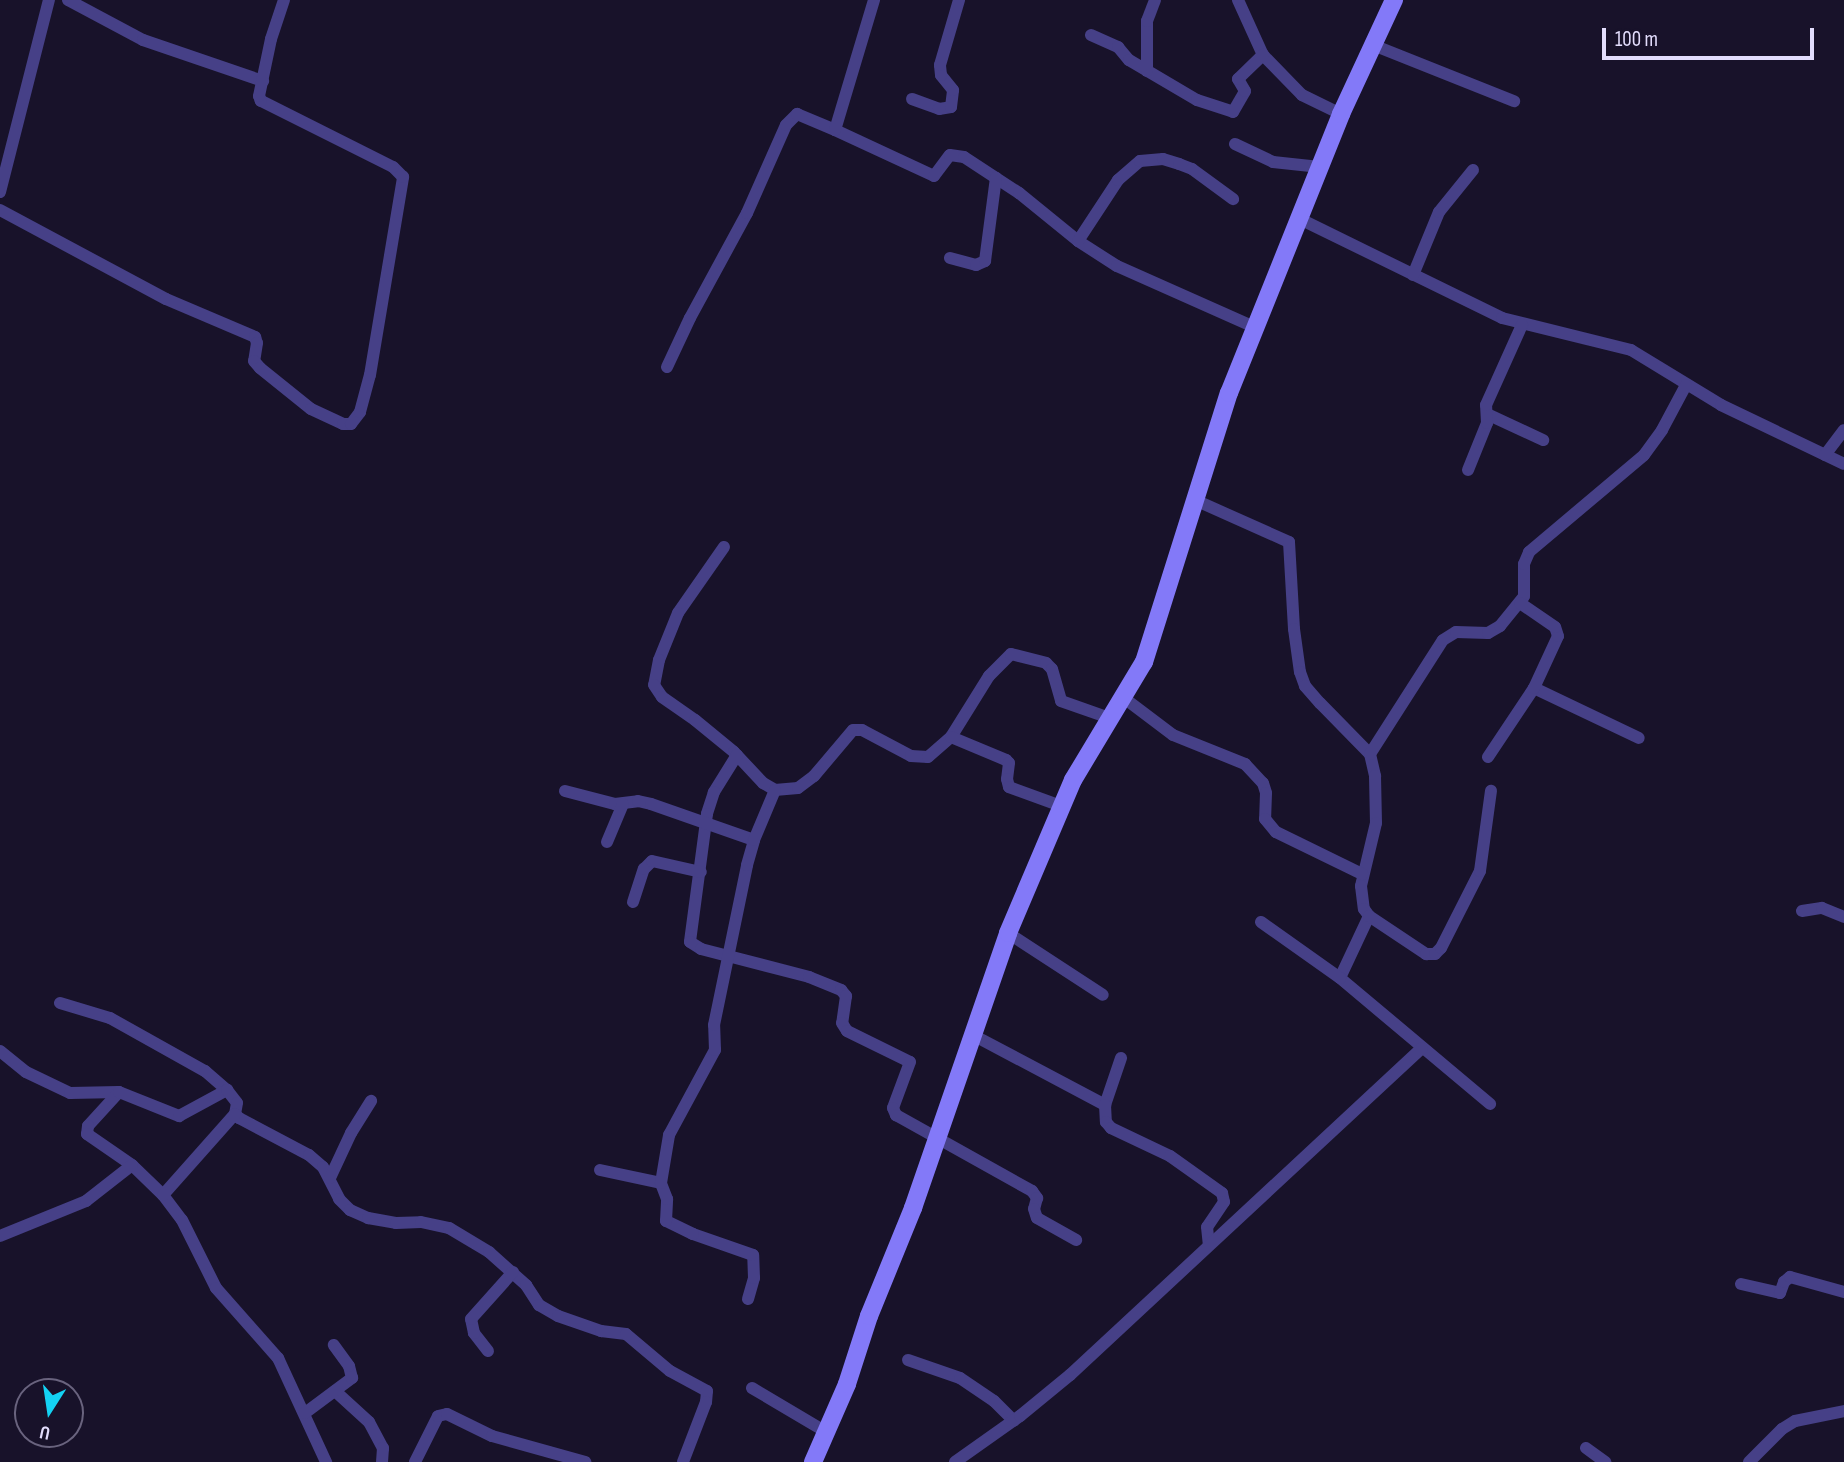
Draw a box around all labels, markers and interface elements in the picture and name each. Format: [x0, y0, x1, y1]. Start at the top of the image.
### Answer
scale bar [1606, 14, 1818, 58]
text: 100 m [1615, 27, 1658, 52]
north arrow [14, 1378, 84, 1448]
text: U [38, 1420, 52, 1444]

